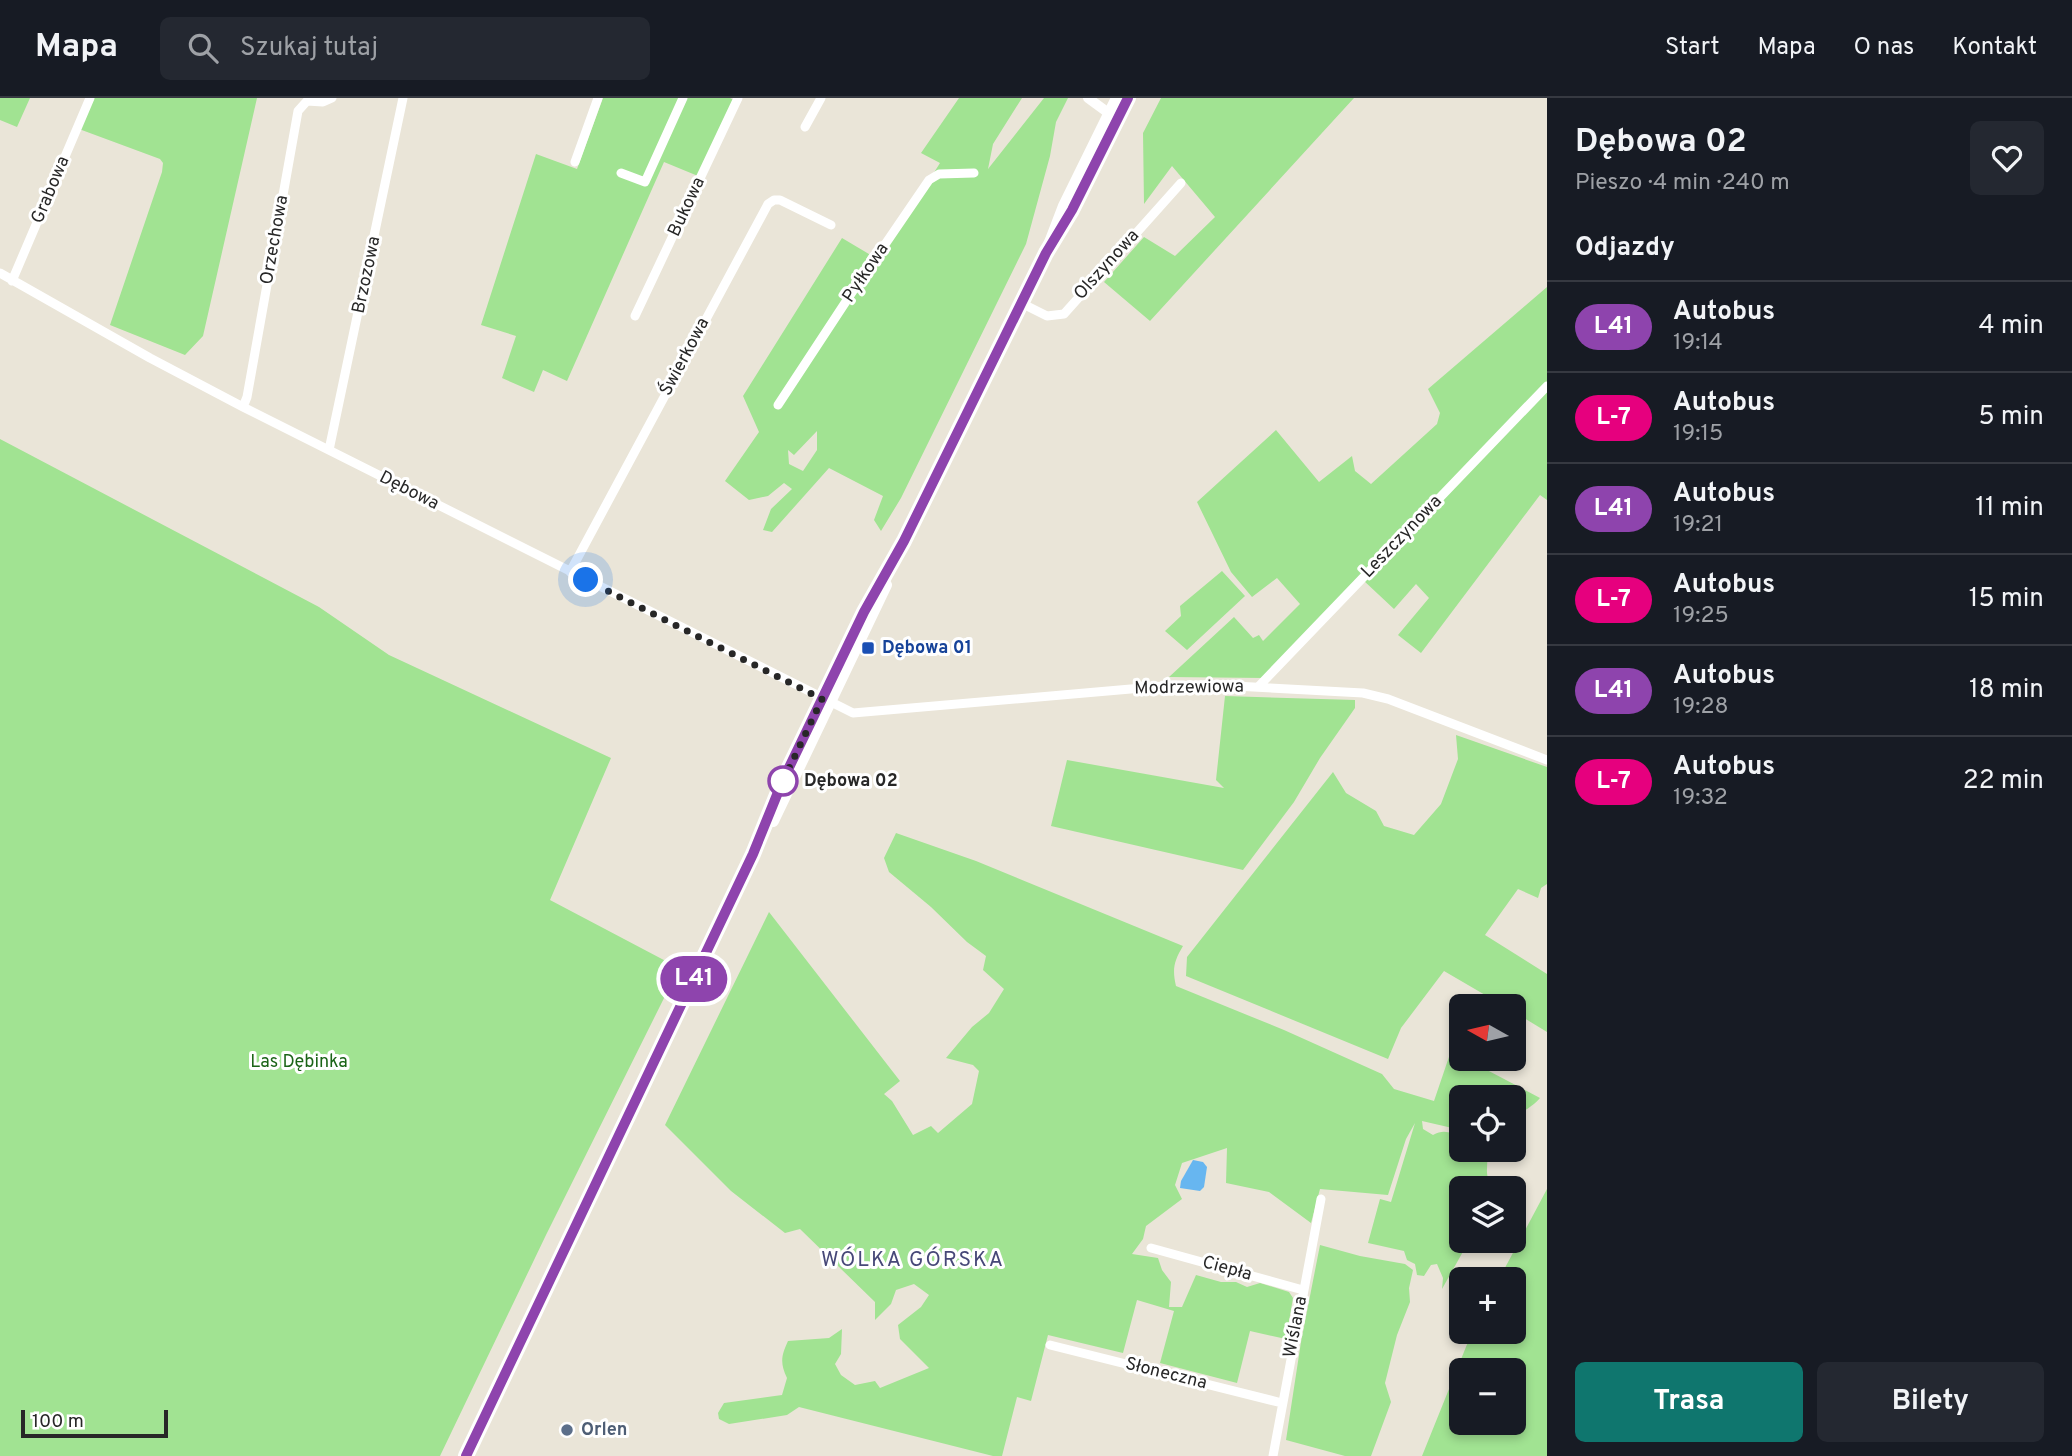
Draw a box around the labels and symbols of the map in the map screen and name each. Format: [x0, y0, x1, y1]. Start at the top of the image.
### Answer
street label: Grabowa [27, 153, 75, 227]
street label: Bukowa [663, 174, 711, 240]
street label: Orzechowa [256, 193, 294, 287]
street label: Olszynowa [1069, 225, 1145, 305]
street label: Brzozowa [348, 234, 386, 316]
street label: Pyłkowa [838, 239, 894, 307]
street label: Świerkowa [653, 313, 715, 400]
street label: Dębowa [375, 466, 443, 516]
street label: Leszczynowa [1357, 491, 1447, 583]
your location [568, 562, 603, 597]
place label: Dębowa 01 [882, 637, 972, 660]
marker: Dębowa 01 [860, 640, 876, 656]
street label: Modrzewiowa [1134, 676, 1244, 700]
marker: Dębowa 02 [768, 766, 798, 796]
place label: Dębowa 02 [804, 770, 898, 793]
line badge: L41 [654, 956, 734, 1002]
north arrow [1449, 994, 1526, 1071]
park label: Las Dębinka [250, 1051, 348, 1074]
district label: WÓLKA GÓRSKA [821, 1246, 1005, 1274]
street label: Ciepła [1200, 1251, 1254, 1287]
street label: Wiślana [1279, 1294, 1313, 1360]
street label: Słoneczna [1123, 1353, 1209, 1395]
scale bar [21, 1407, 168, 1439]
place label: Orlen [581, 1419, 627, 1442]
marker: Orlen [559, 1422, 575, 1438]

